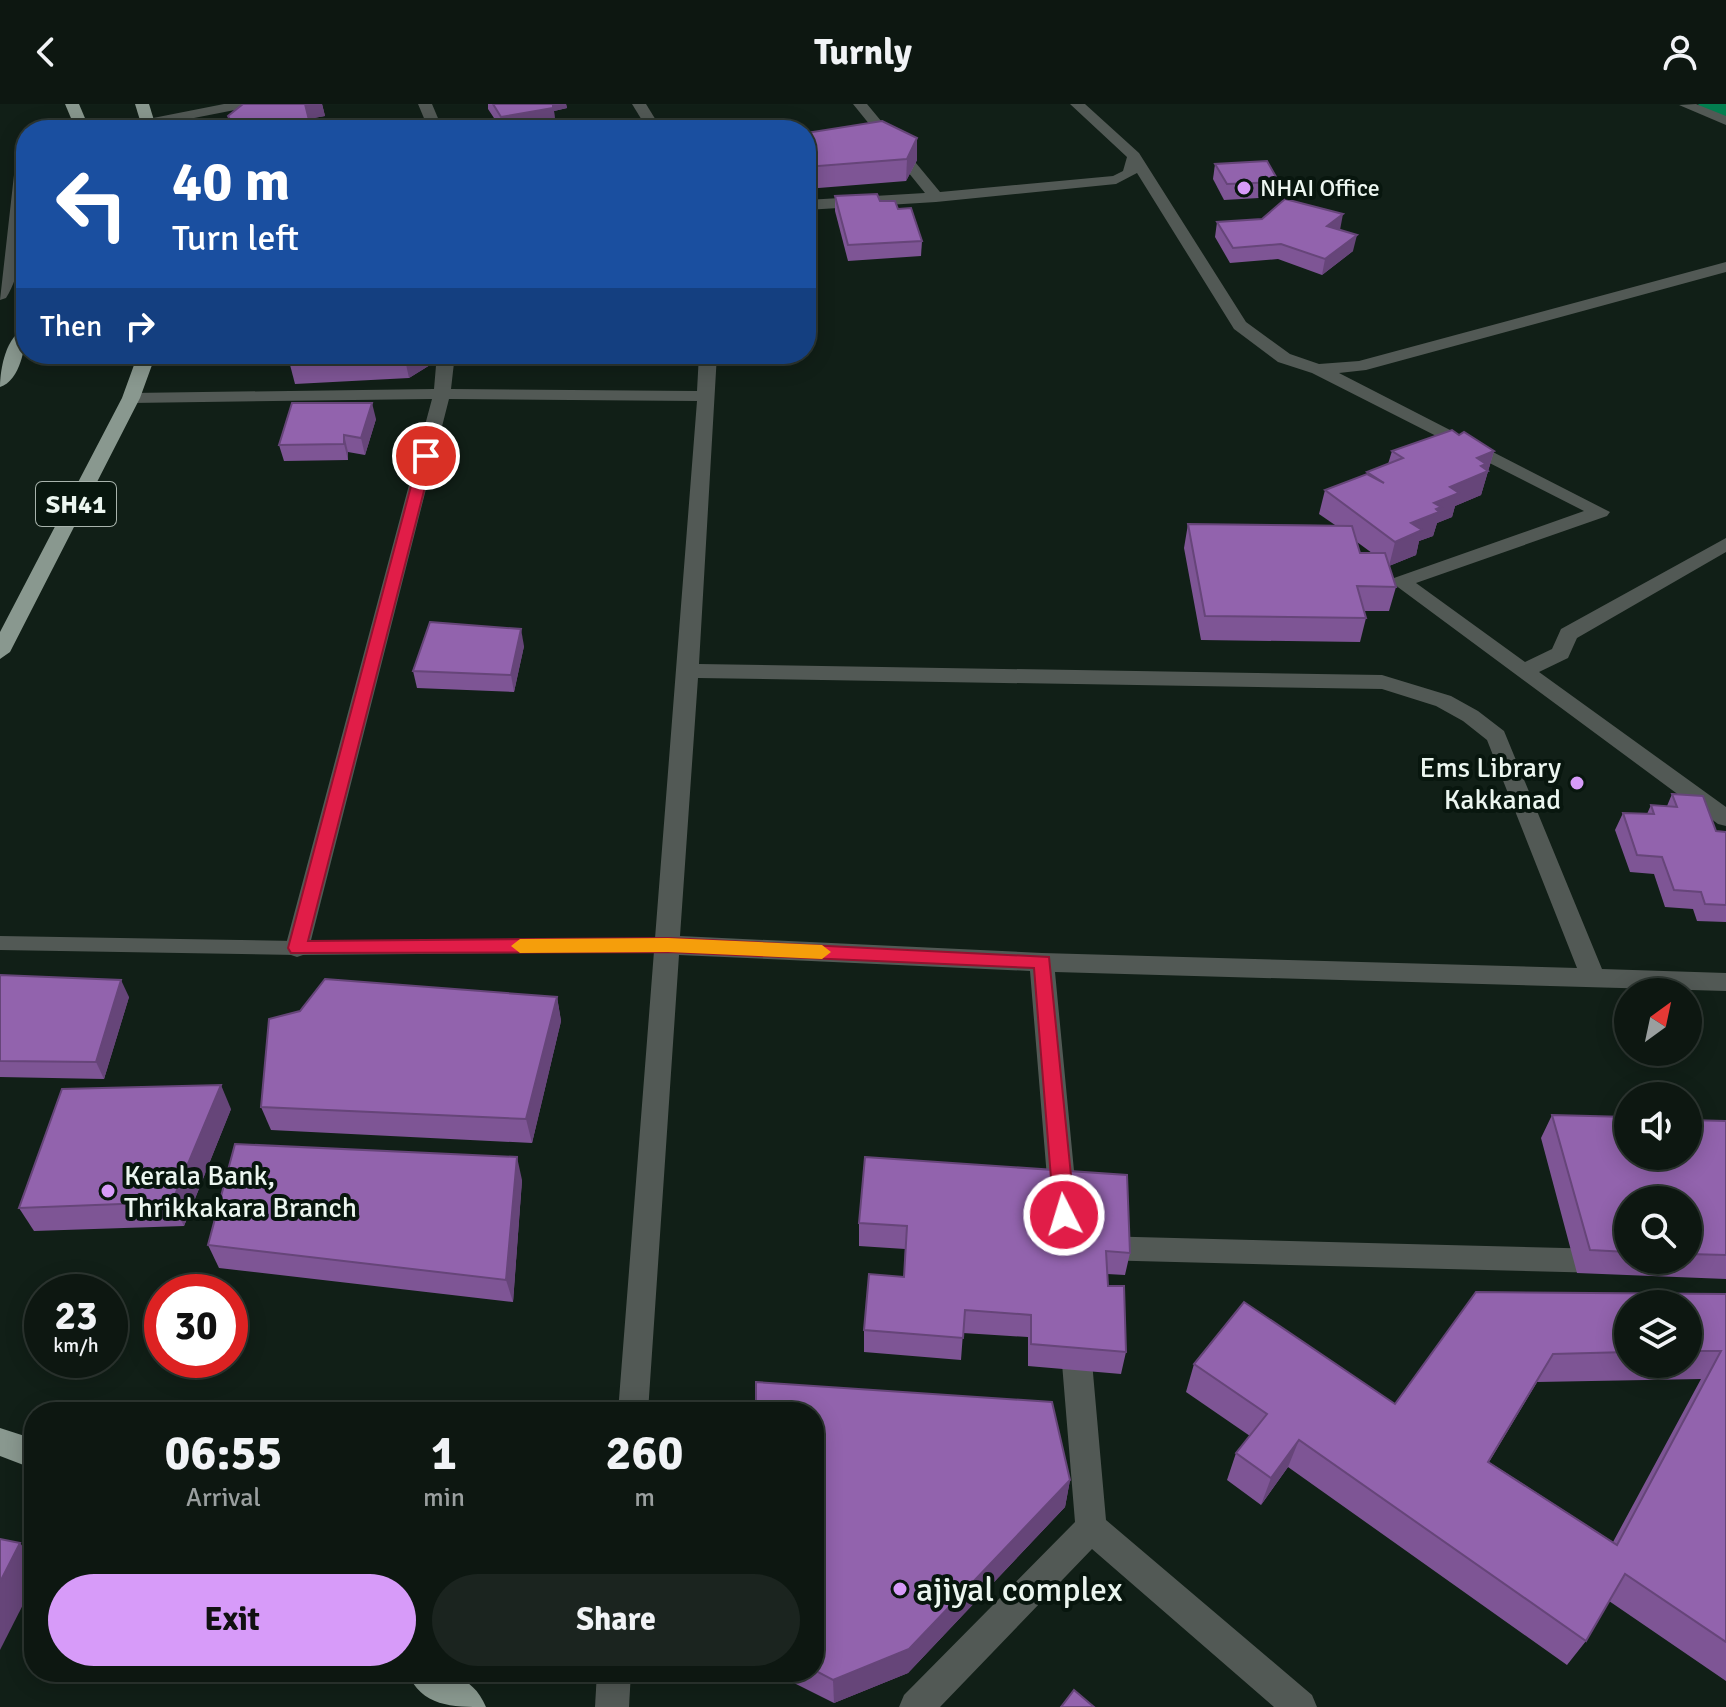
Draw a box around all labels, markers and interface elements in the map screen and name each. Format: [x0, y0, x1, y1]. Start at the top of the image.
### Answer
icon: back [24, 30, 68, 74]
text: Turnly [814, 30, 912, 75]
icon: person [1658, 30, 1702, 74]
text: 40 m [172, 147, 290, 216]
icon: left [40, 152, 144, 256]
place label: NHAI Office [1260, 173, 1380, 203]
marker: NHAI Office [1235, 179, 1253, 197]
text: Turn left [172, 216, 299, 261]
icon: right [118, 304, 162, 348]
text: Then [40, 308, 102, 345]
pin [392, 422, 460, 490]
icon: arrive [404, 434, 448, 478]
road number: SH41 [36, 482, 116, 526]
place label: Ems Library Kakkanad [1420, 751, 1561, 817]
marker: Ems Library Kakkanad [1568, 774, 1586, 792]
north arrow [1614, 978, 1702, 1066]
map controls [1614, 978, 1702, 1378]
button: sound [1614, 1082, 1702, 1170]
place label: Kerala Bank, Thrikkakara Branch [124, 1159, 357, 1225]
position arrow [1022, 1173, 1106, 1257]
marker: Kerala Bank, Thrikkakara Branch [99, 1182, 117, 1200]
button: search [1614, 1186, 1702, 1274]
speed limit sign: 30 [144, 1274, 248, 1378]
button: layers [1614, 1290, 1702, 1378]
text: 23 [54, 1291, 98, 1341]
text: km/h [53, 1333, 99, 1358]
text: 06:55 [165, 1424, 282, 1483]
text: 1 [431, 1424, 457, 1483]
text: 260 [606, 1424, 683, 1483]
text: Arrival [186, 1482, 261, 1514]
text: min [423, 1482, 465, 1514]
text: m [634, 1482, 655, 1514]
place label: ajiyal complex [916, 1569, 1123, 1611]
button: Exit [48, 1574, 416, 1666]
button: Share [432, 1574, 800, 1666]
marker: ajiyal complex [891, 1580, 909, 1598]

